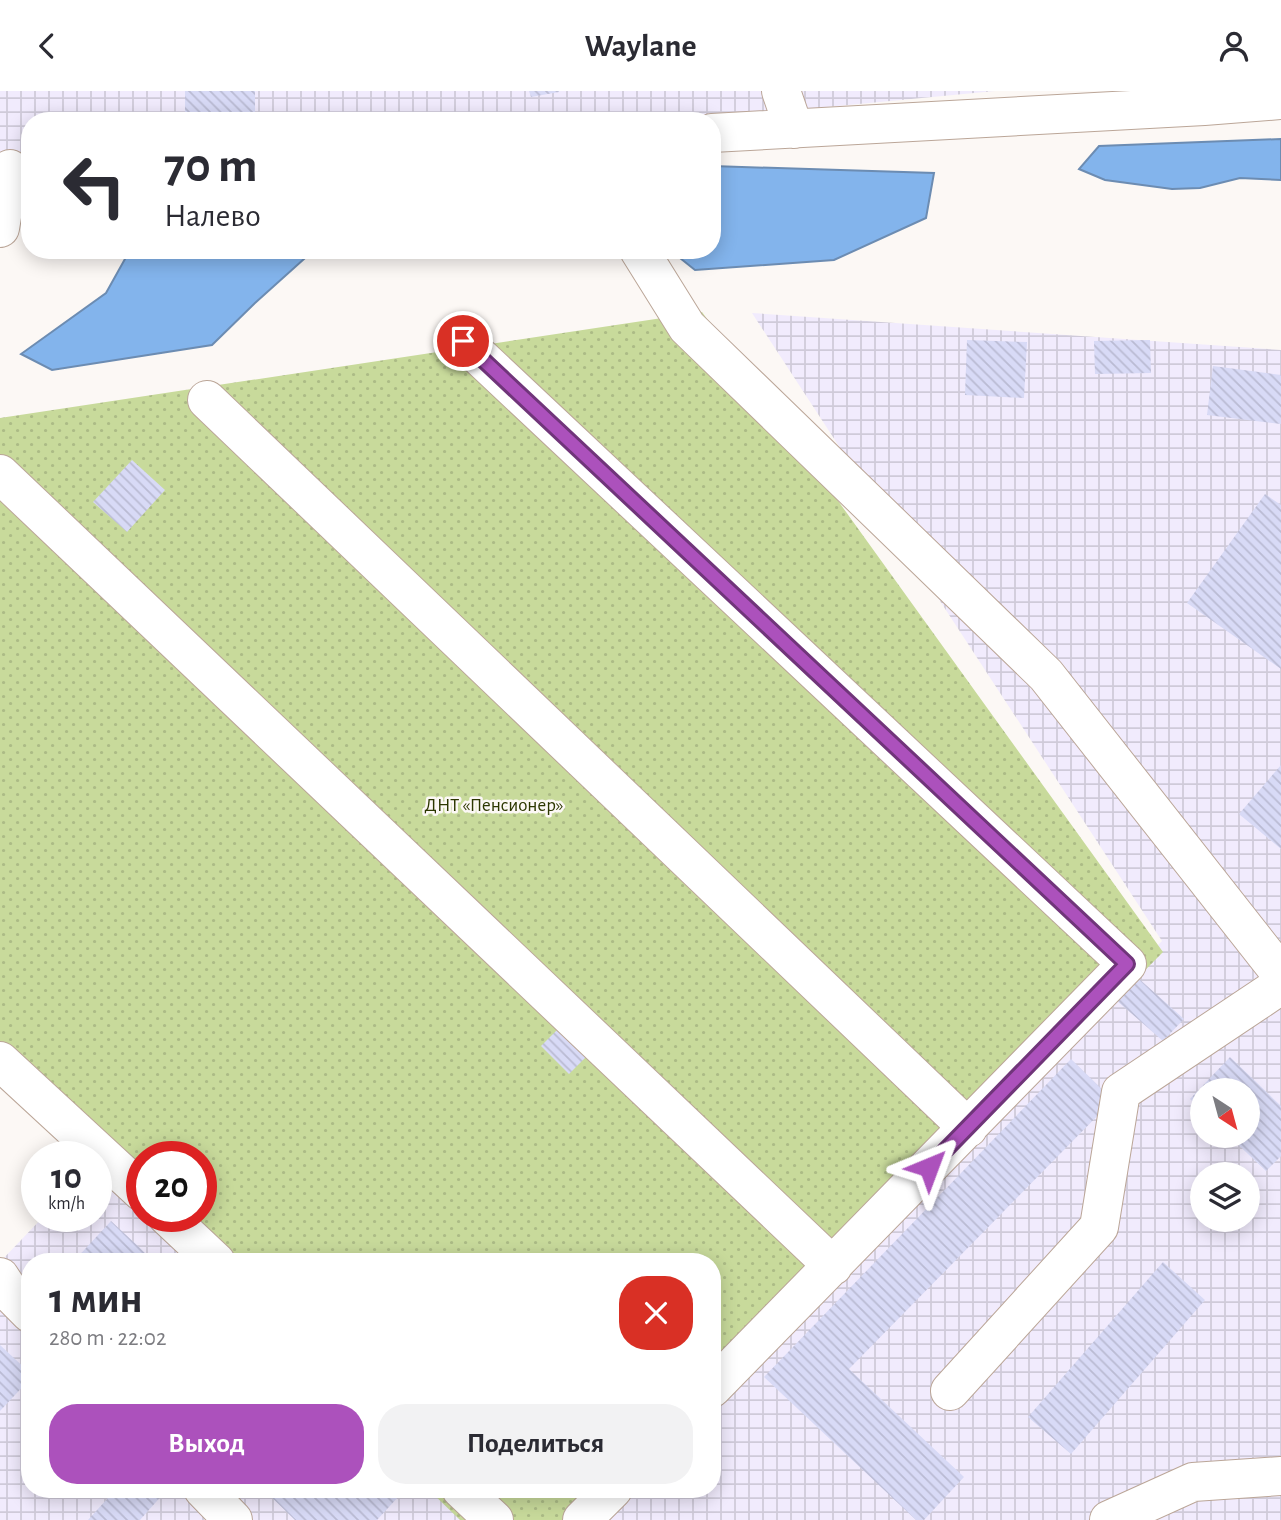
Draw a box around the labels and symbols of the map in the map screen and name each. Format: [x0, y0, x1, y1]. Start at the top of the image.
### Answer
pin [433, 311, 493, 371]
park label: ДНТ «Пенсионер» [425, 796, 563, 815]
north arrow [1190, 1078, 1260, 1148]
position arrow [892, 1130, 966, 1204]
speed limit sign: 20 [126, 1141, 217, 1232]

